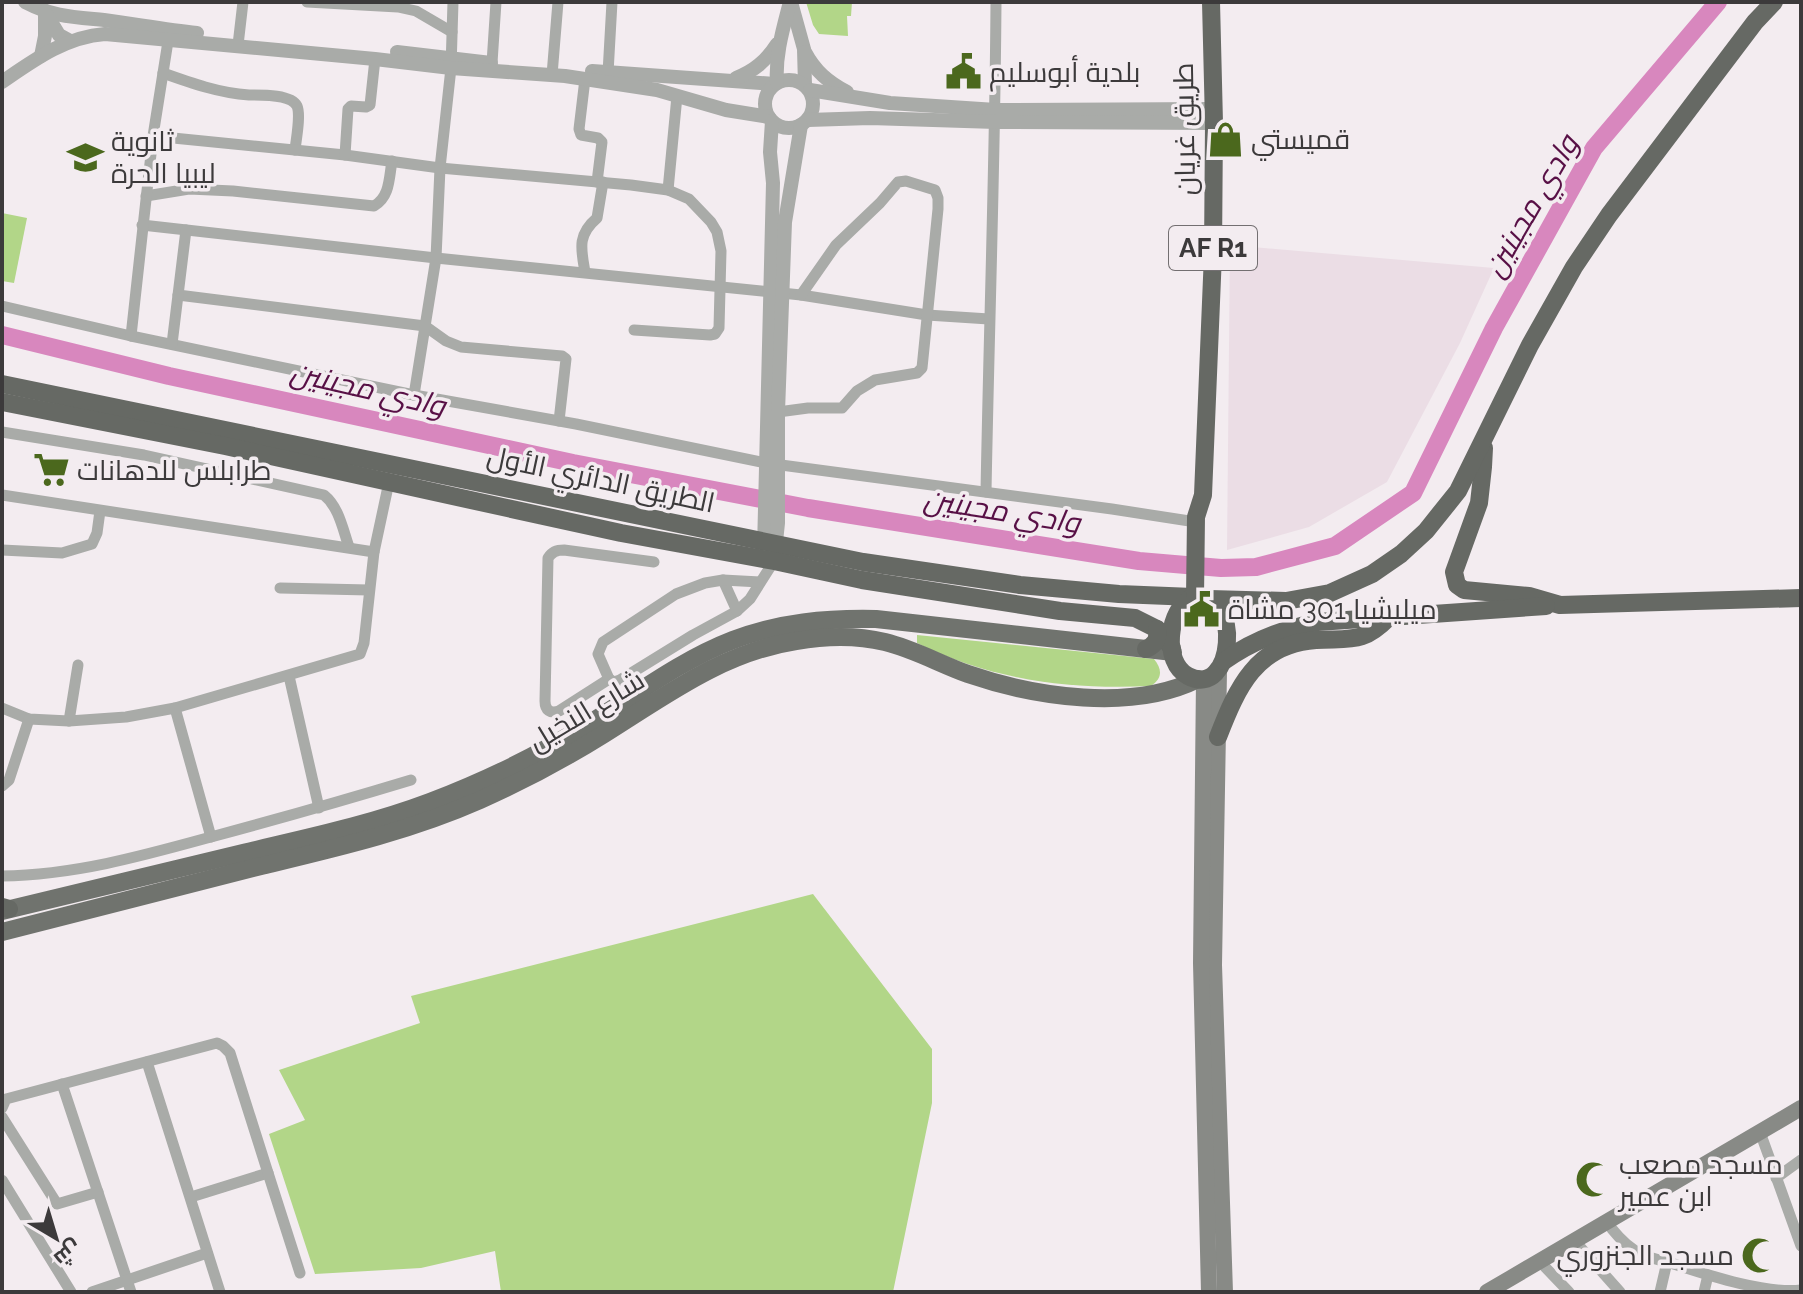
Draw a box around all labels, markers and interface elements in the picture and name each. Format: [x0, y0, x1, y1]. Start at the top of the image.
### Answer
public building icon: بلدية أبوسليم [944, 53, 982, 91]
place label: بلدية أبوسليم [989, 55, 1140, 92]
street label: طريق غريان [1167, 62, 1202, 196]
shop icon: قميستي [1206, 120, 1244, 158]
place label: قميستي [1251, 123, 1350, 161]
place label: ثانوية ليبيا الحرة [111, 125, 216, 190]
water label: وادي مجينين [1476, 127, 1591, 286]
school or university icon: ثانوية ليبيا الحرة [66, 138, 104, 176]
road number: AF R1 [1169, 226, 1257, 270]
water label: وادي مجينين [286, 354, 451, 430]
street label: الطريق الدائري الأول [483, 439, 718, 525]
supermarket icon: طرابلس للدهانات [32, 451, 70, 489]
place label: طرابلس للدهانات [77, 454, 272, 487]
water label: وادي مجينين [920, 481, 1084, 546]
public building icon: ميليشيا 301 مشاة [1183, 590, 1221, 628]
place label: ميليشيا 301 مشاة [1228, 593, 1437, 626]
street label: شارع النخيل [522, 663, 651, 760]
place label: مسجد مصعب ابن عمير [1617, 1148, 1783, 1213]
mosque icon: مسجد مصعب ابن عمير [1574, 1161, 1612, 1199]
north arrow [16, 1198, 96, 1278]
text: ش [49, 1234, 87, 1273]
mosque icon: مسجد الجنزوري [1741, 1236, 1779, 1274]
place label: مسجد الجنزوري [1556, 1239, 1734, 1277]

